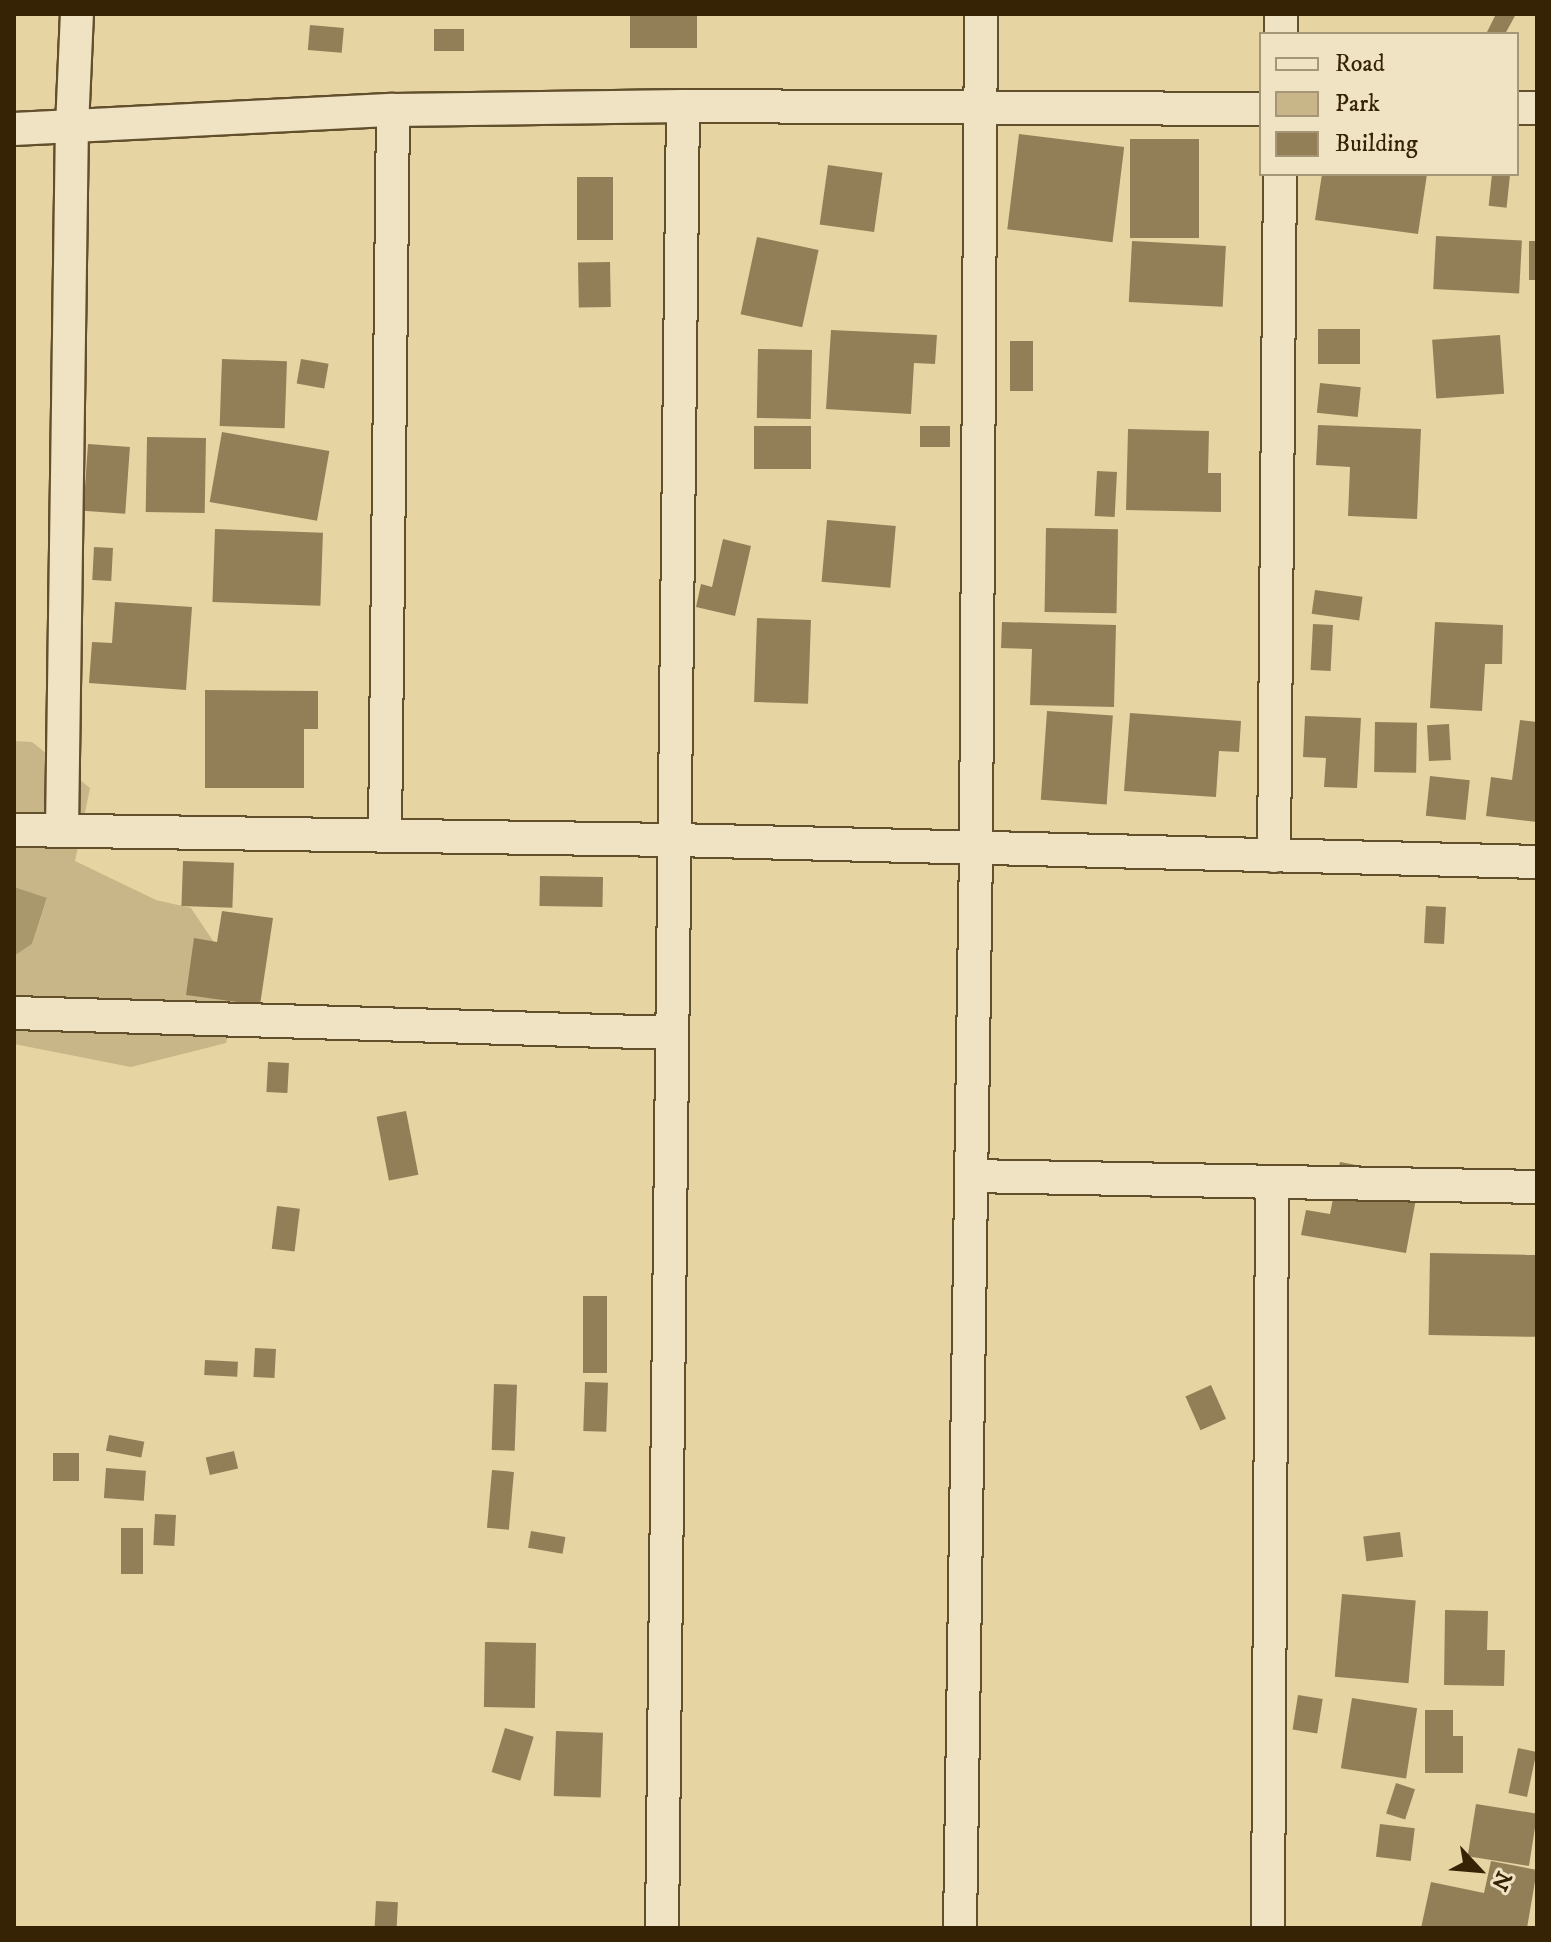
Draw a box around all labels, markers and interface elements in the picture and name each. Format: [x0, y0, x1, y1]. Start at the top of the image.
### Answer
legend [1259, 32, 1519, 176]
text: Road [1335, 49, 1385, 79]
text: Park [1335, 89, 1380, 119]
text: Building [1335, 129, 1418, 159]
north arrow [1439, 1830, 1519, 1910]
text: N [1485, 1867, 1517, 1895]

